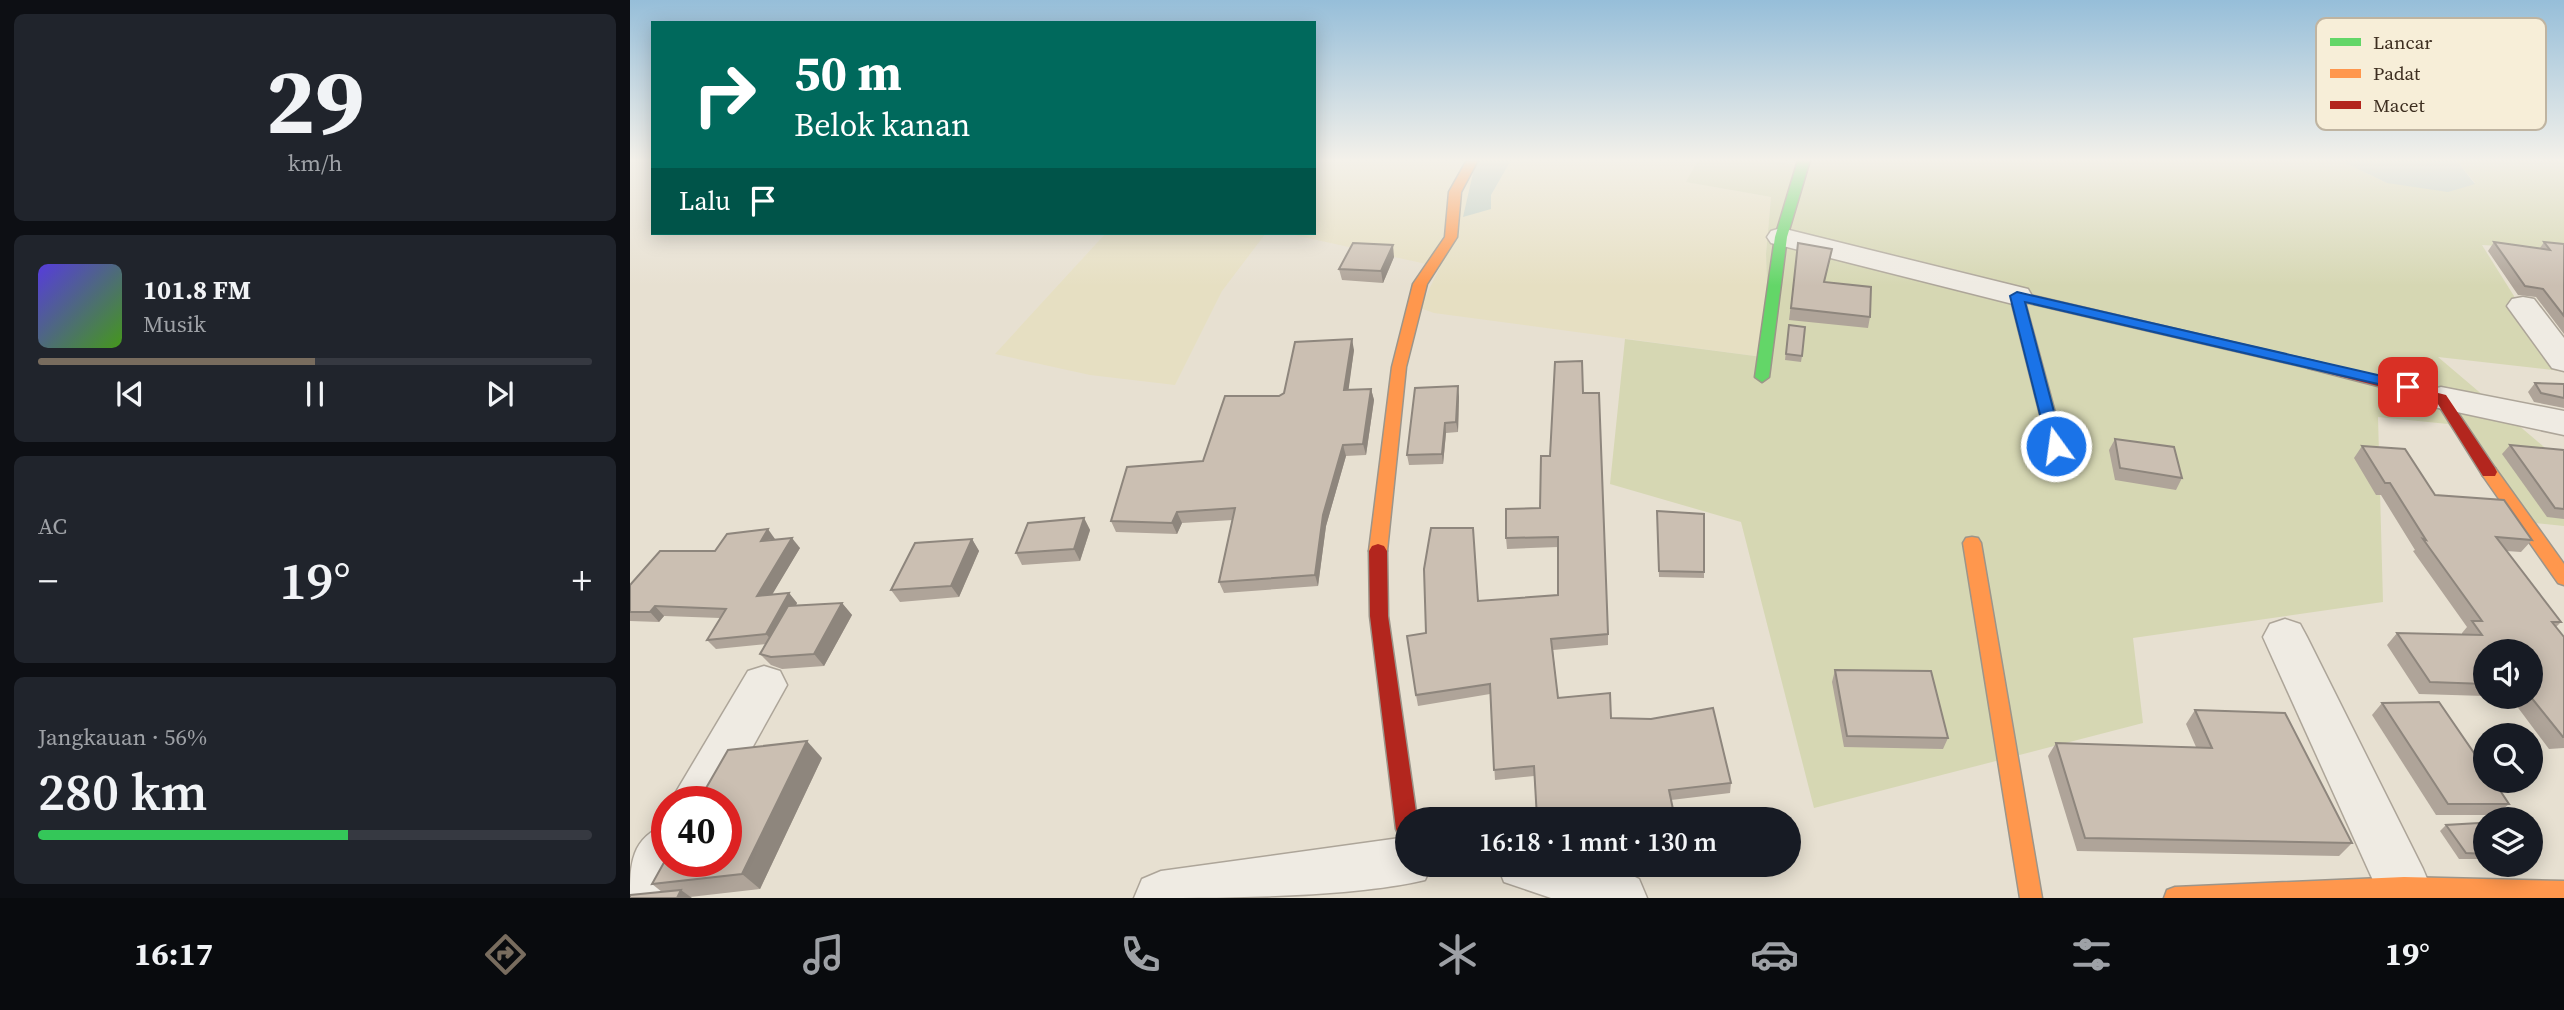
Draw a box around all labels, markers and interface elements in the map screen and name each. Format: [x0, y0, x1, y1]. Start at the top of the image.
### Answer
legend [2316, 18, 2546, 130]
text: Lancar [2373, 29, 2432, 55]
text: 29 [266, 39, 364, 163]
text: 50 m [794, 39, 902, 106]
icon: right [679, 49, 770, 140]
text: Padat [2373, 60, 2421, 86]
text: Macet [2373, 92, 2425, 118]
text: Belok kanan [794, 103, 970, 147]
text: km/h [288, 147, 342, 179]
icon: arrive [744, 182, 782, 220]
text: Lalu [679, 183, 730, 219]
text: 101.8 FM [143, 272, 251, 308]
text: Musik [143, 308, 206, 340]
pin [2378, 357, 2438, 417]
icon: arrive [2389, 368, 2427, 406]
icon: previous [111, 375, 149, 413]
icon: pause [296, 375, 334, 413]
icon: next [481, 375, 519, 413]
position arrow [2019, 409, 2093, 483]
text: AC [38, 510, 67, 542]
text: 19° [279, 545, 351, 616]
text: − [38, 555, 58, 607]
text: + [572, 555, 592, 607]
map controls [2473, 639, 2543, 877]
button: sound [2473, 639, 2543, 709]
text: Jangkauan · 56% [38, 721, 207, 753]
button: search [2473, 723, 2543, 793]
text: 280 km [38, 756, 207, 827]
speed limit sign: 40 [651, 786, 742, 877]
button: layers [2473, 807, 2543, 877]
text: 16:18 · 1 mnt · 130 m [1479, 824, 1717, 860]
icon: directions [481, 930, 530, 979]
icon: music [799, 930, 848, 979]
icon: phone [1116, 930, 1165, 979]
icon: climate [1433, 930, 1482, 979]
icon: car [1750, 930, 1799, 979]
icon: filters [2067, 930, 2116, 979]
text: 16:17 [134, 932, 213, 976]
text: 19° [2385, 932, 2430, 976]

